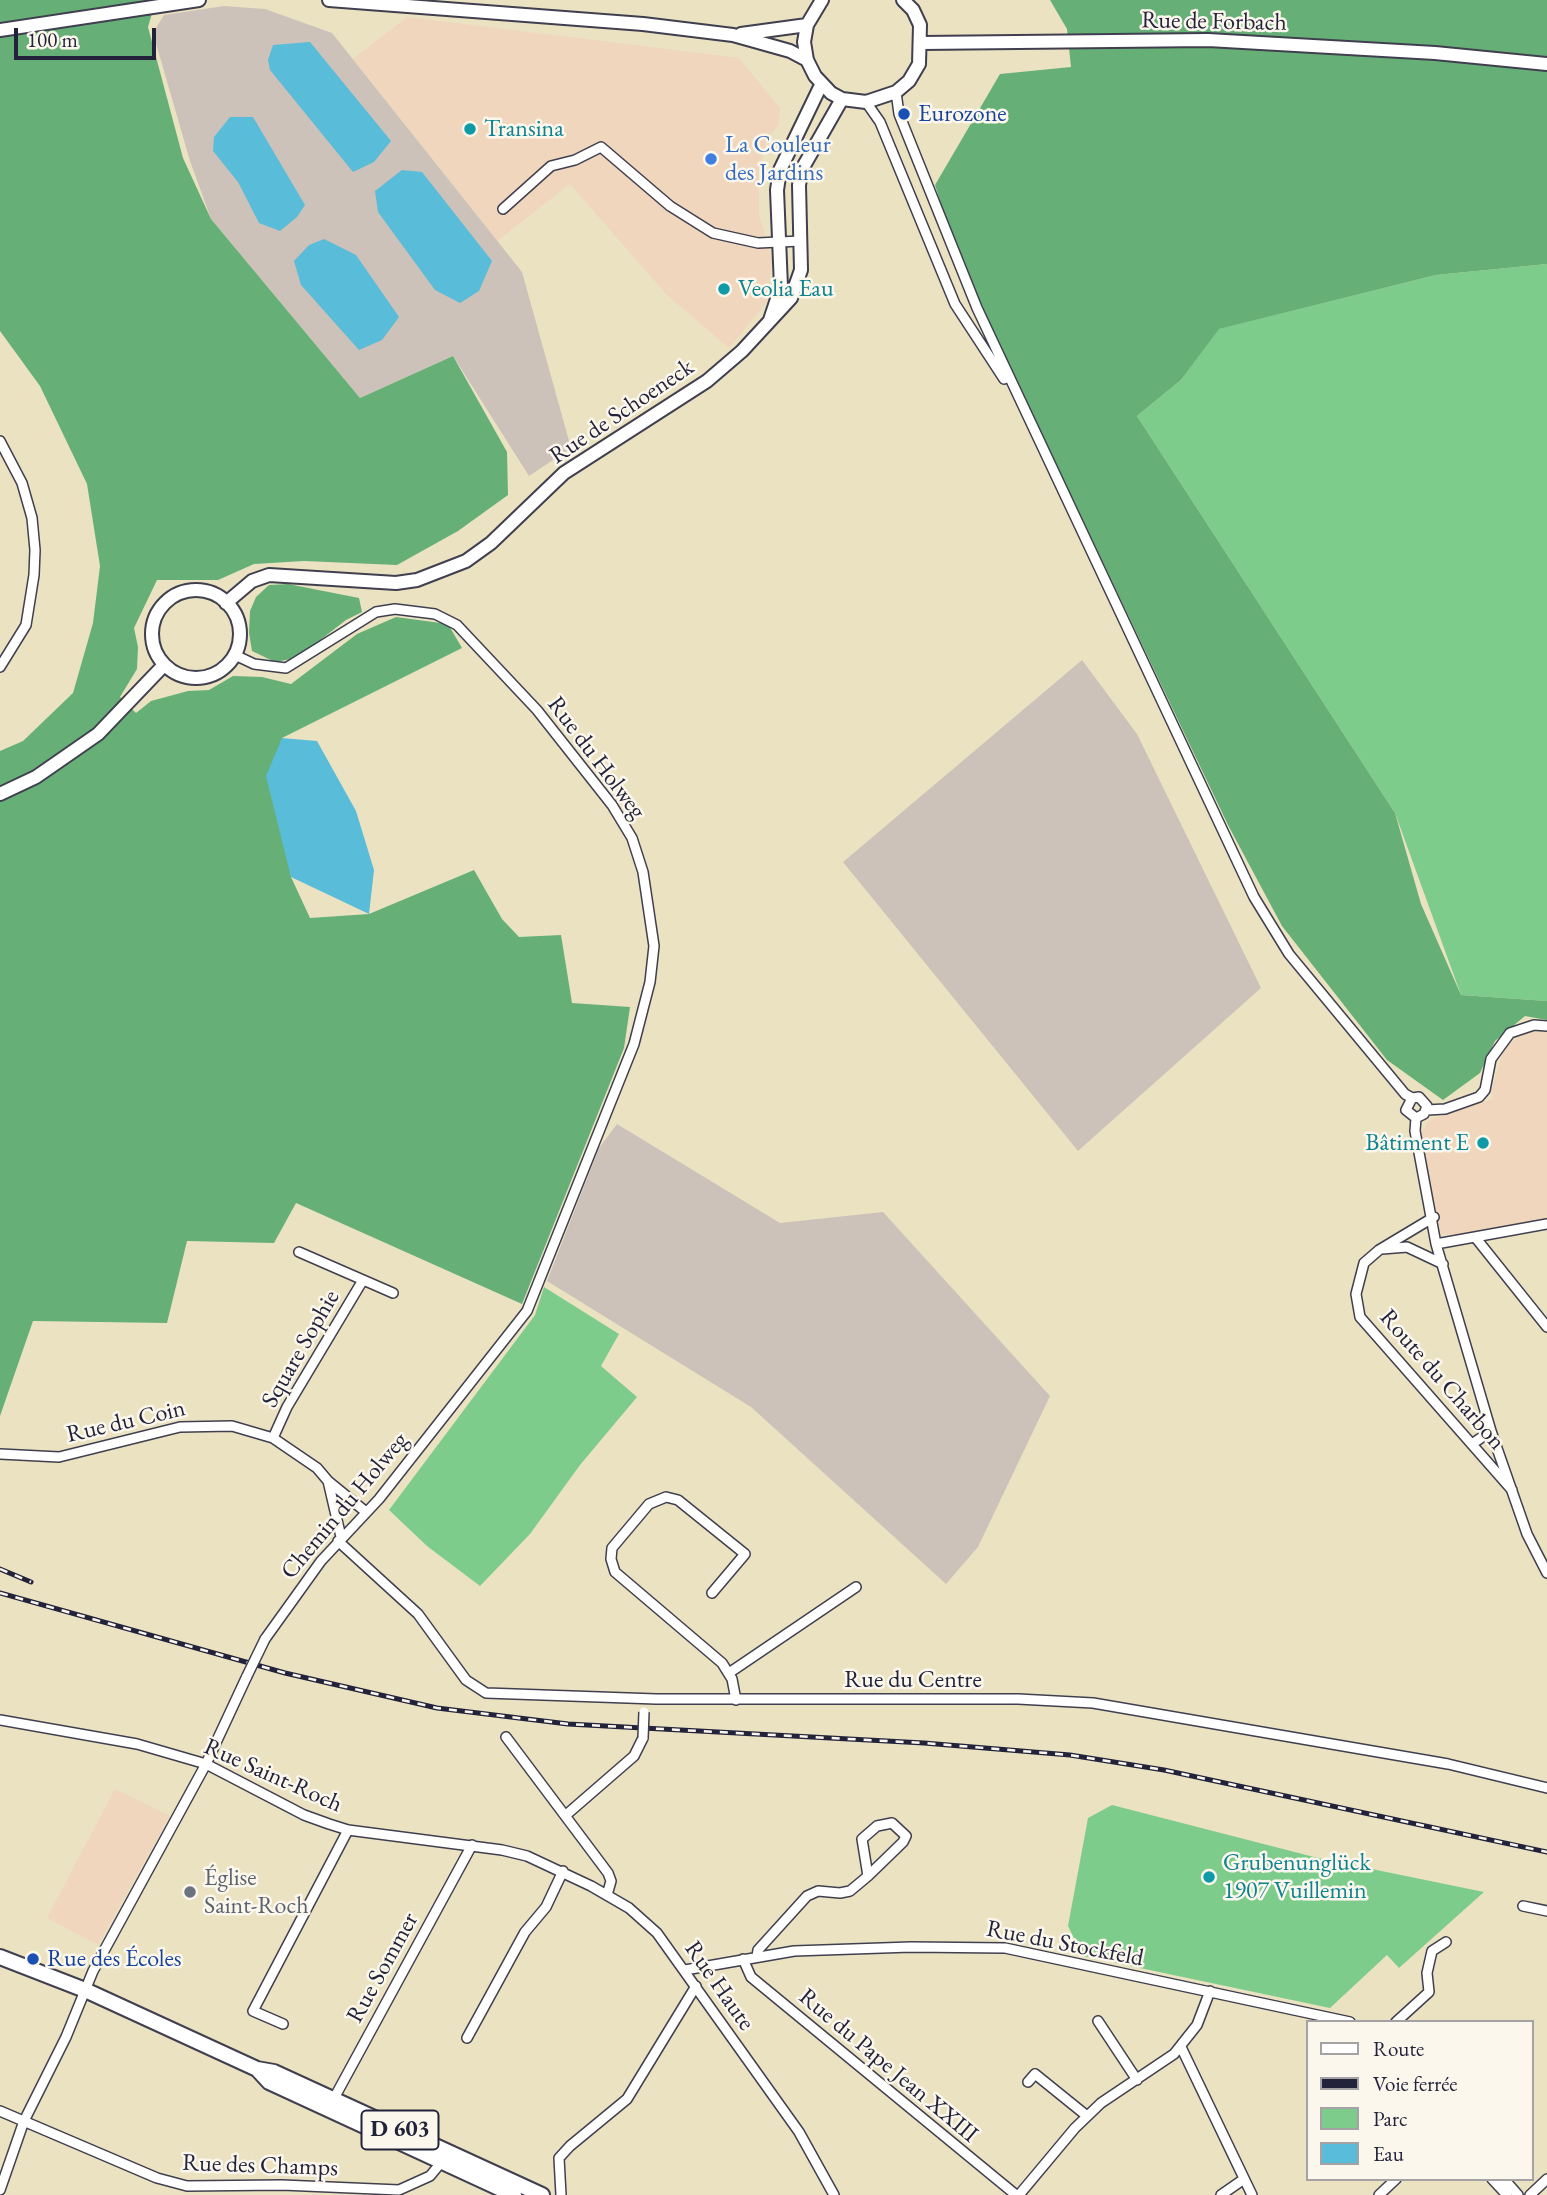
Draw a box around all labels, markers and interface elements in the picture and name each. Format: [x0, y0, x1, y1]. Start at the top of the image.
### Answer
street label: Rue de Forbach [1141, 6, 1287, 38]
scale bar [18, 14, 159, 58]
text: 100 m [27, 26, 78, 53]
place label: Eurozone [918, 100, 1007, 128]
marker: Eurozone [896, 106, 912, 122]
place label: Transina [484, 115, 564, 143]
marker: Transina [462, 121, 478, 137]
place label: La Couleur des Jardins [725, 131, 831, 187]
marker: La Couleur des Jardins [703, 151, 719, 167]
place label: Veolia Eau [738, 275, 834, 303]
marker: Veolia Eau [716, 281, 732, 297]
street label: Rue de Schoeneck [544, 353, 700, 471]
street label: Rue du Holweg [541, 691, 651, 825]
place label: Bâtiment E [1365, 1129, 1469, 1157]
marker: Bâtiment E [1475, 1135, 1491, 1151]
street label: Square Sophie [256, 1285, 346, 1413]
street label: Route du Charbon [1373, 1304, 1511, 1456]
street label: Rue du Coin [64, 1394, 188, 1450]
street label: Chemin du Holweg [275, 1427, 415, 1585]
street label: Rue du Centre [844, 1666, 982, 1694]
street label: Rue Saint-Roch [199, 1733, 347, 1819]
place label: Grubenunglück 1907 Vuillemin [1223, 1849, 1371, 1905]
place label: Église Saint-Roch [204, 1864, 309, 1920]
marker: Grubenunglück 1907 Vuillemin [1201, 1869, 1217, 1885]
marker: Église Saint-Roch [182, 1884, 198, 1900]
street label: Rue Sommer [341, 1908, 425, 2028]
street label: Rue du Stockfeld [984, 1915, 1146, 1973]
street label: Rue Haute [678, 1936, 760, 2036]
place label: Rue des Écoles [47, 1945, 182, 1973]
marker: Rue des Écoles [25, 1951, 41, 1967]
street label: Rue du Pape Jean XXIII [793, 1983, 983, 2149]
legend [1306, 2020, 1533, 2181]
text: Route [1373, 2035, 1424, 2062]
text: Voie ferrée [1373, 2070, 1457, 2097]
text: Parc [1373, 2105, 1407, 2132]
road number: D 603 [362, 2110, 438, 2150]
text: Eau [1373, 2140, 1404, 2167]
street label: Rue des Champs [182, 2149, 338, 2183]

